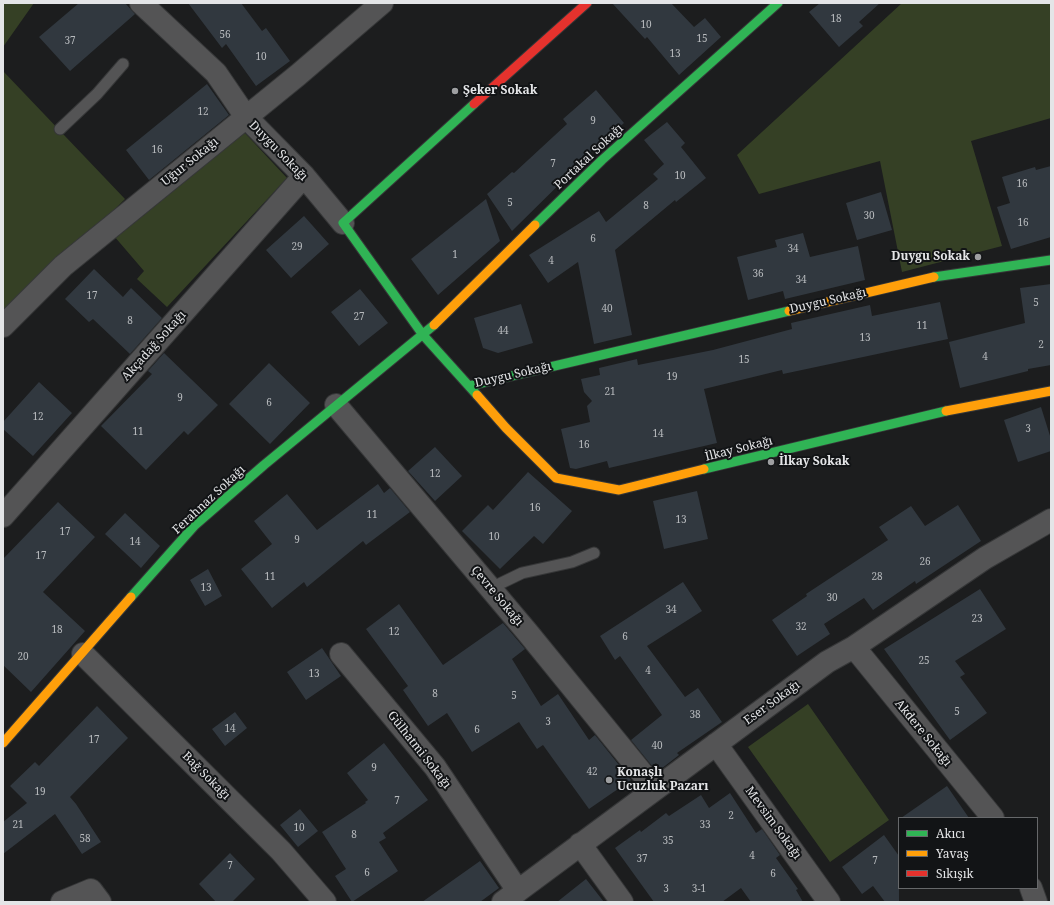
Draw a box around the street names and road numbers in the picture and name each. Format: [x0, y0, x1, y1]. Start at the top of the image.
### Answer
street label: Duygu Sokağı [246, 118, 310, 184]
street label: Portakal Sokağı [552, 121, 626, 193]
street label: Uğur Sokağı [159, 135, 221, 189]
street label: Duygu Sokağı [788, 285, 868, 317]
street label: Akçadağ Sokağı [119, 308, 189, 384]
street label: Duygu Sokağı [473, 359, 553, 391]
street label: İlkay Sokağı [704, 434, 774, 464]
street label: Ferahnaz Sokağı [170, 463, 248, 537]
street label: Çevre Sokağı [468, 563, 526, 629]
street label: Eser Sokağı [741, 678, 803, 728]
street label: Akdere Sokağı [892, 697, 954, 769]
street label: Gülhatmi Sokağı [384, 708, 454, 792]
street label: Bağ Sokağı [179, 749, 233, 803]
street label: Mevsim Sokağı [742, 784, 804, 862]

